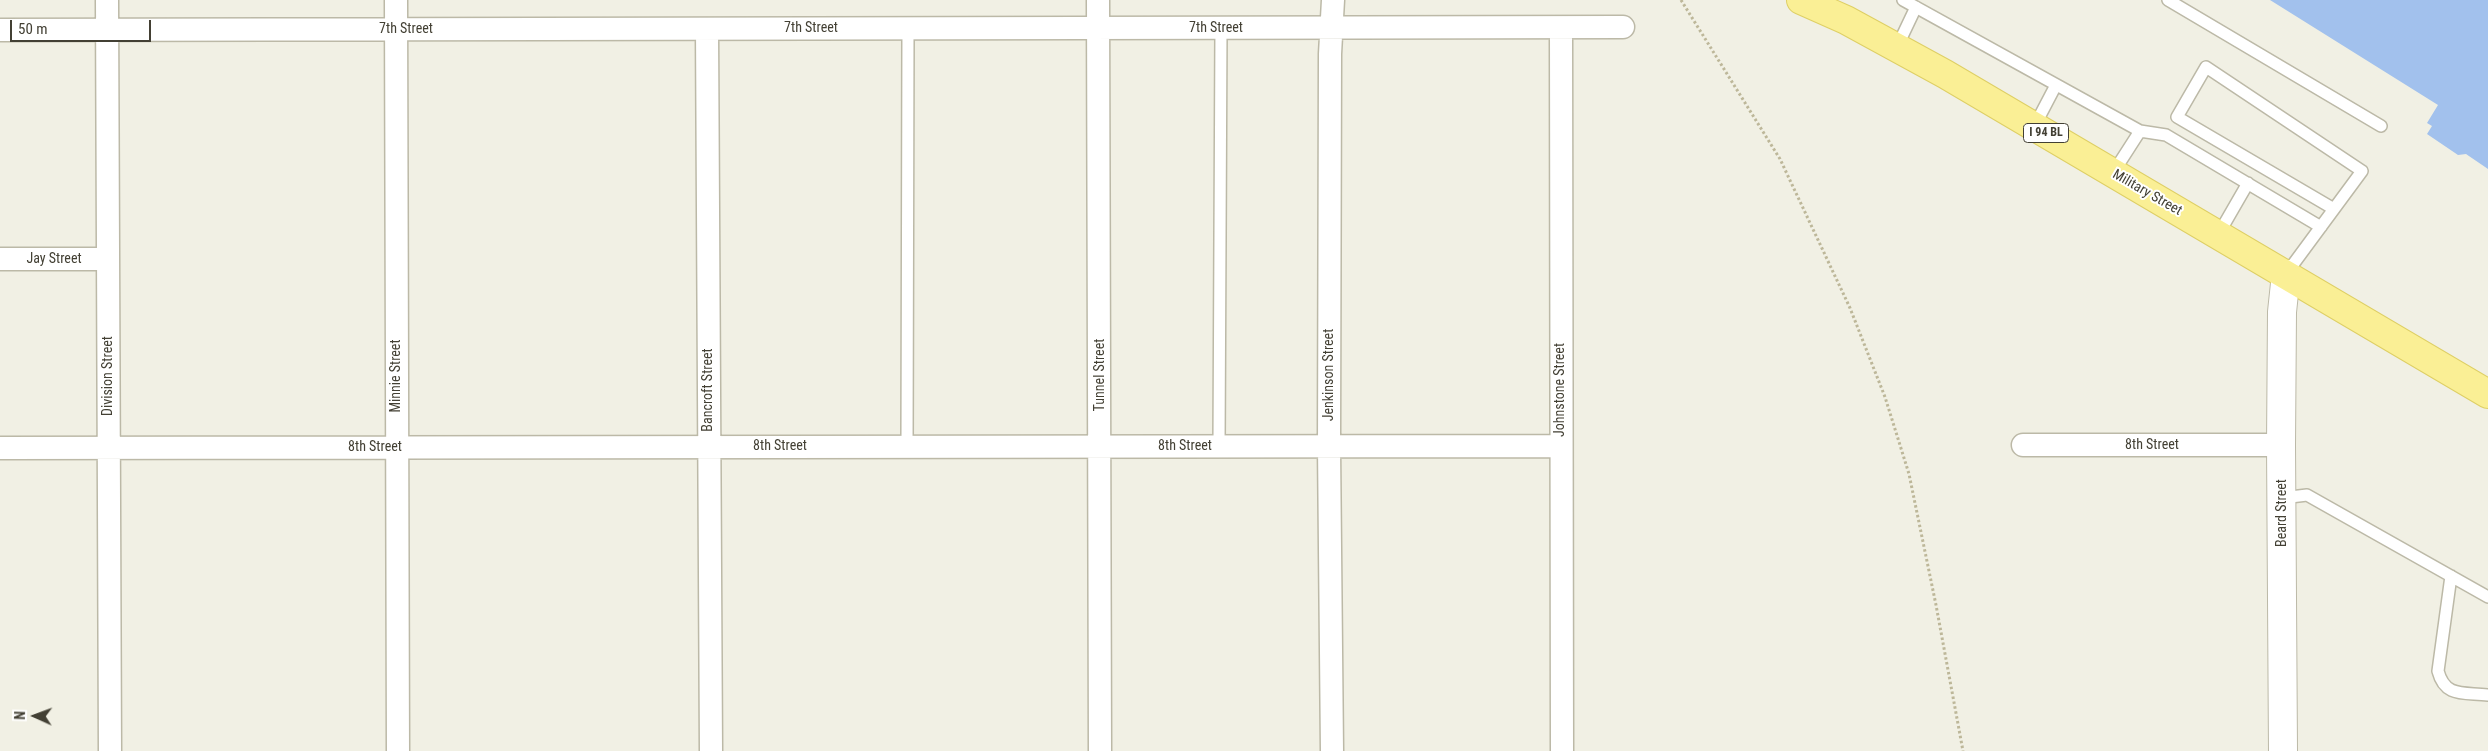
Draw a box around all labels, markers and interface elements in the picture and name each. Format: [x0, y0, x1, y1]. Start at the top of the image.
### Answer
scale bar [12, 10, 154, 42]
text: 50 m [18, 20, 48, 38]
street label: 7th Street [784, 20, 838, 36]
street label: 7th Street [1189, 20, 1243, 36]
street label: 7th Street [379, 21, 433, 37]
road number: I 94 BL [2024, 124, 2068, 142]
street label: Military Street [2109, 166, 2185, 220]
street label: Jay Street [26, 251, 82, 267]
street label: Jenkinson Street [1321, 329, 1337, 421]
street label: Division Street [100, 336, 116, 416]
street label: Minnie Street [388, 339, 404, 413]
street label: Tunnel Street [1092, 339, 1108, 411]
street label: Johnstone Street [1552, 343, 1568, 437]
street label: Bancroft Street [700, 348, 716, 432]
street label: 8th Street [2125, 437, 2179, 453]
street label: 8th Street [753, 438, 807, 454]
street label: 8th Street [1158, 438, 1212, 454]
street label: 8th Street [348, 439, 402, 455]
street label: Beard Street [2274, 479, 2290, 547]
north arrow [10, 691, 60, 741]
text: N [12, 711, 28, 720]

